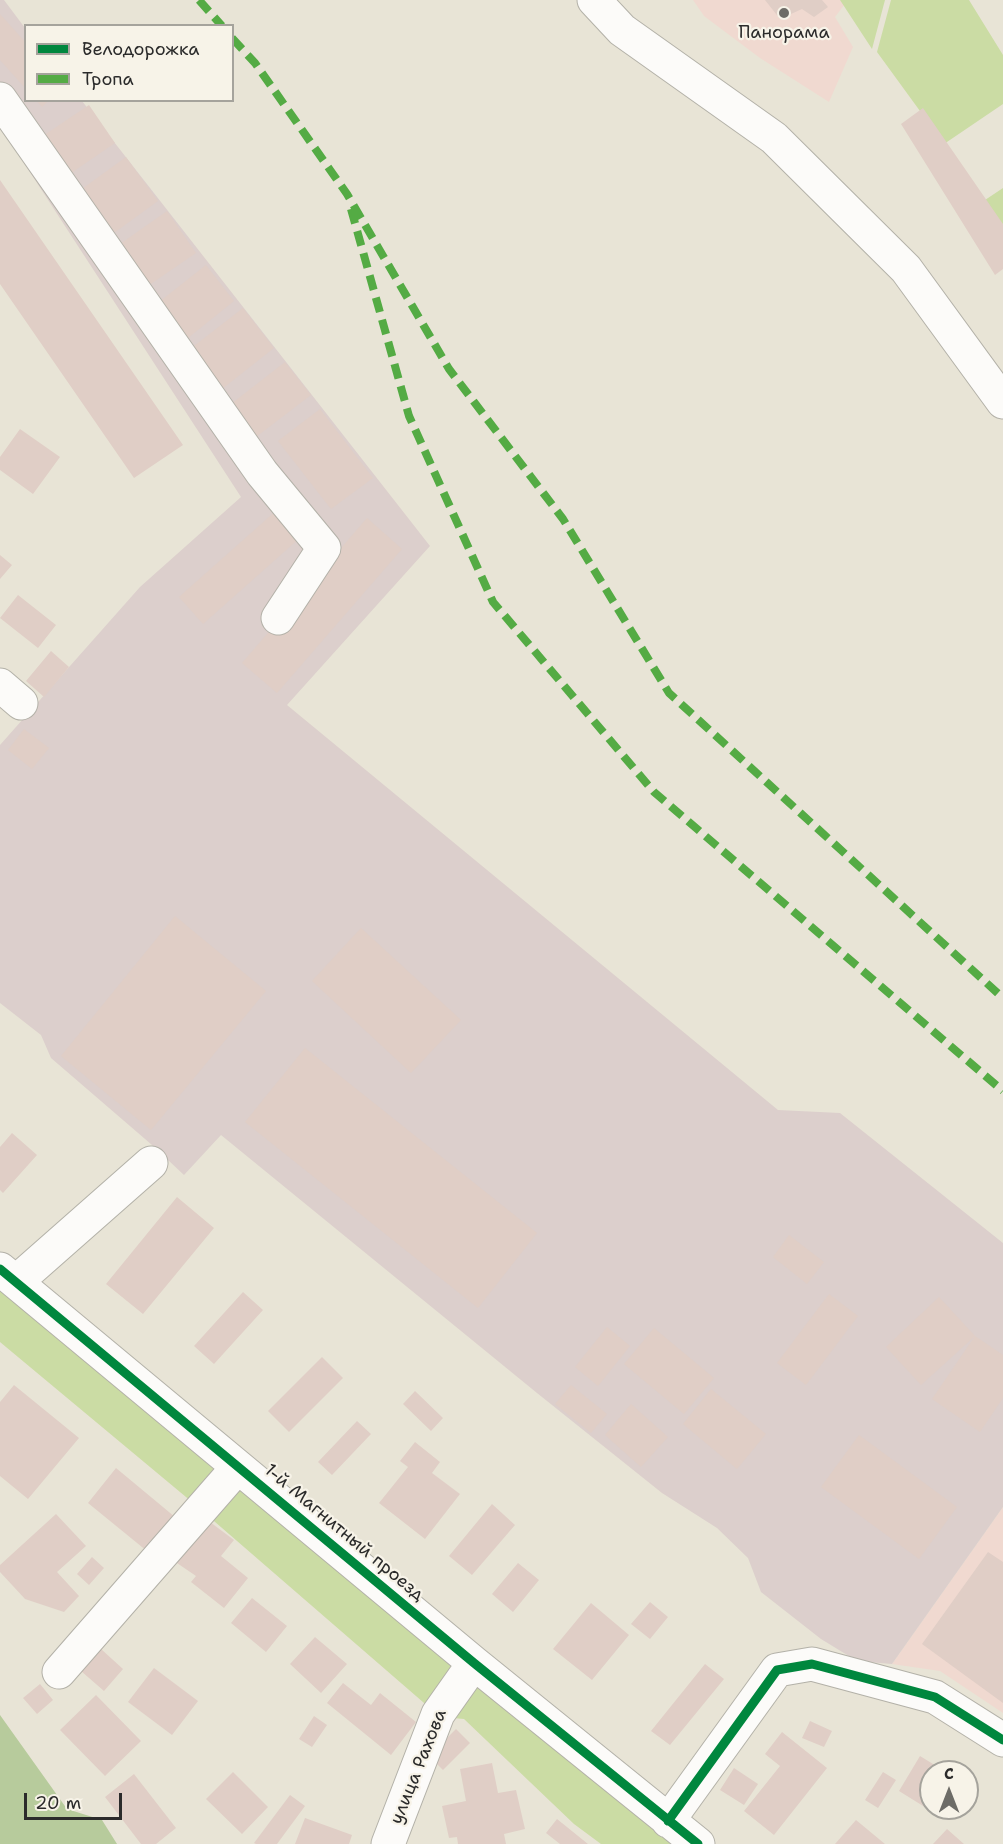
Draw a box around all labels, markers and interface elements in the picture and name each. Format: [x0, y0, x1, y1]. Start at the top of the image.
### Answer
marker: Панорама [777, 6, 791, 20]
place label: Панорама [738, 22, 830, 44]
legend [24, 24, 234, 102]
text: Велодорожка [82, 37, 200, 61]
text: Тропа [82, 67, 134, 91]
street label: 1-й Магнитный проезд [260, 1460, 428, 1606]
street label: улица Рахова [386, 1706, 452, 1828]
north arrow [919, 1760, 979, 1820]
text: С [944, 1763, 954, 1784]
scale bar [27, 1781, 124, 1819]
text: 20 m [35, 1791, 81, 1815]

